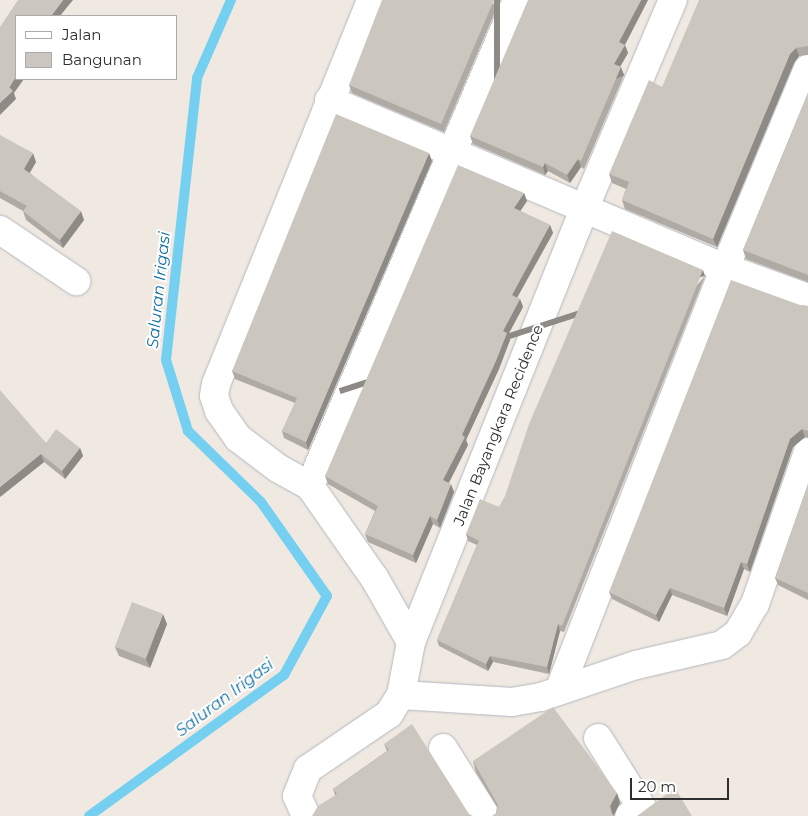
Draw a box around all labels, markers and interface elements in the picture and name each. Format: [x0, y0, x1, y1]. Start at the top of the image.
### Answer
legend [15, 15, 178, 80]
text: Jalan [62, 25, 101, 44]
text: Bangunan [62, 50, 142, 69]
water label: Saluran Irigasi [143, 231, 175, 349]
street label: Jalan Bayangkara Recidence [449, 322, 547, 528]
water label: Saluran Irigasi [172, 655, 278, 741]
scale bar [633, 768, 732, 800]
text: 20 m [638, 777, 676, 796]

